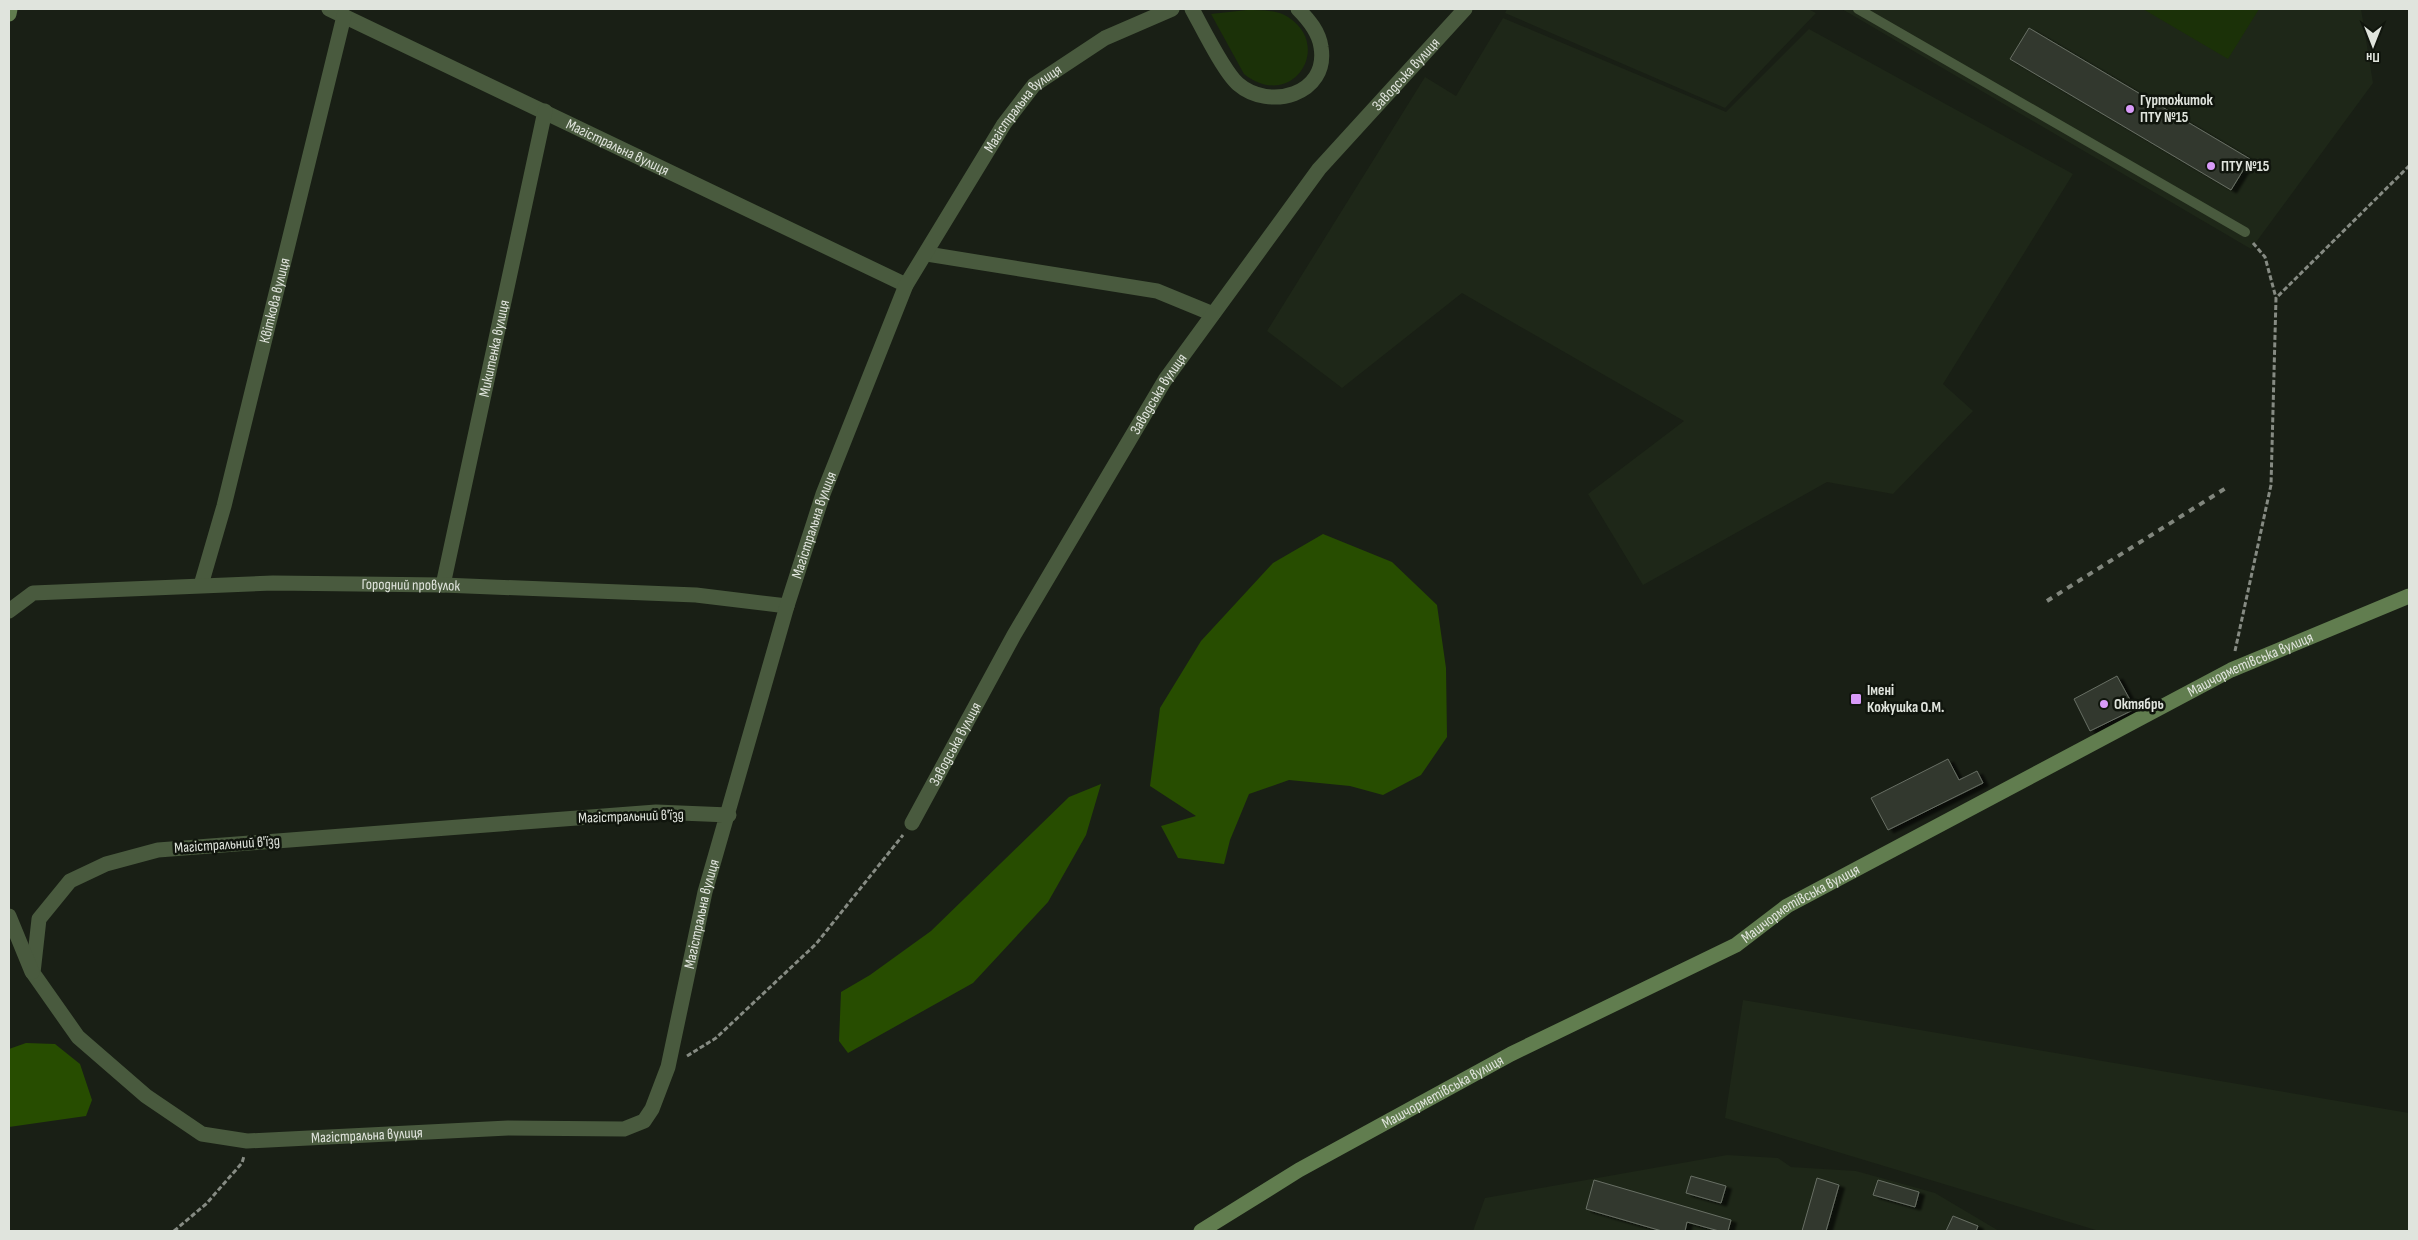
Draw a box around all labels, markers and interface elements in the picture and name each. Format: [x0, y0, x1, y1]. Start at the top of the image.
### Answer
north arrow [2348, 20, 2398, 70]
street label: Заводська вулиця [1368, 34, 1444, 115]
text: Пн [2366, 49, 2380, 66]
street label: Магістральна вулиця [980, 60, 1065, 156]
place label: Гуртожиток ПТУ №15 [2140, 91, 2213, 127]
marker: Гуртожиток ПТУ №15 [2124, 103, 2136, 115]
street label: Магістральна вулиця [563, 115, 672, 180]
place label: ПТУ №15 [2221, 157, 2270, 176]
marker: ПТУ №15 [2205, 160, 2217, 172]
street label: Квіткова вулиця [255, 256, 294, 345]
street label: Микитенка вулиця [475, 298, 514, 399]
street label: Заводська вулиця [1126, 350, 1191, 438]
street label: Магістральна вулиця [787, 469, 841, 581]
street label: Городний провулок [361, 575, 461, 596]
street label: Машчорметівська вулиця [2184, 628, 2316, 701]
place label: Імені Кожушка О.М. [1867, 681, 1944, 717]
marker: Імені Кожушка О.М. [1849, 692, 1863, 706]
place label: Октябрь [2114, 695, 2164, 714]
marker: Октябрь [2098, 698, 2110, 710]
street label: Заводська вулиця [925, 699, 986, 789]
street label: Магістральний в'їзд [578, 805, 684, 828]
street label: Магістральний в'їзд [174, 831, 280, 858]
street label: Магістральна вулиця [680, 857, 724, 970]
street label: Машчорметівська вулиця [1738, 860, 1863, 948]
street label: Машчорметівська вулиця [1378, 1051, 1507, 1133]
street label: Магістральна вулиця [311, 1123, 423, 1148]

